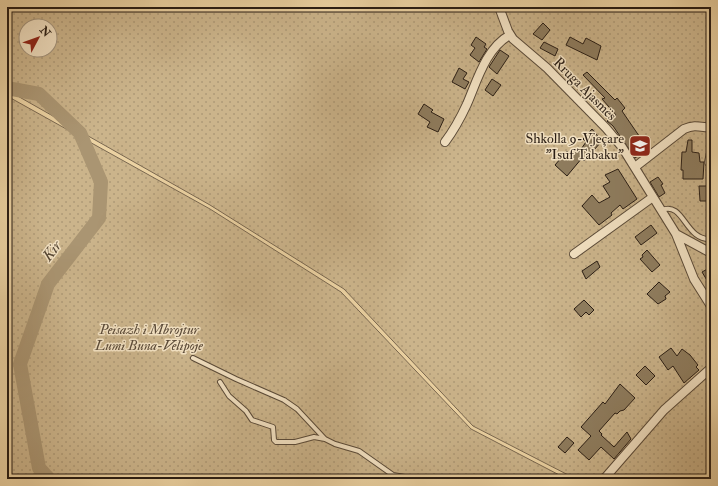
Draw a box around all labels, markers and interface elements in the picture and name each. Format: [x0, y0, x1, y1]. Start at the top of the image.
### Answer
north arrow [18, 18, 58, 58]
text: N [36, 23, 54, 41]
street label: Rruga Ajasmës [550, 54, 620, 124]
place label: Shkolla 9-Vjeçare "Isuf Tabaku" [525, 130, 624, 163]
school or university icon: Shkolla 9-Vjeçare "Isuf Tabaku" [627, 133, 653, 159]
water label: Kir [38, 236, 67, 266]
park label: Peisazh i Mbrojtur Lumi Buna-Velipoje [94, 321, 203, 354]

